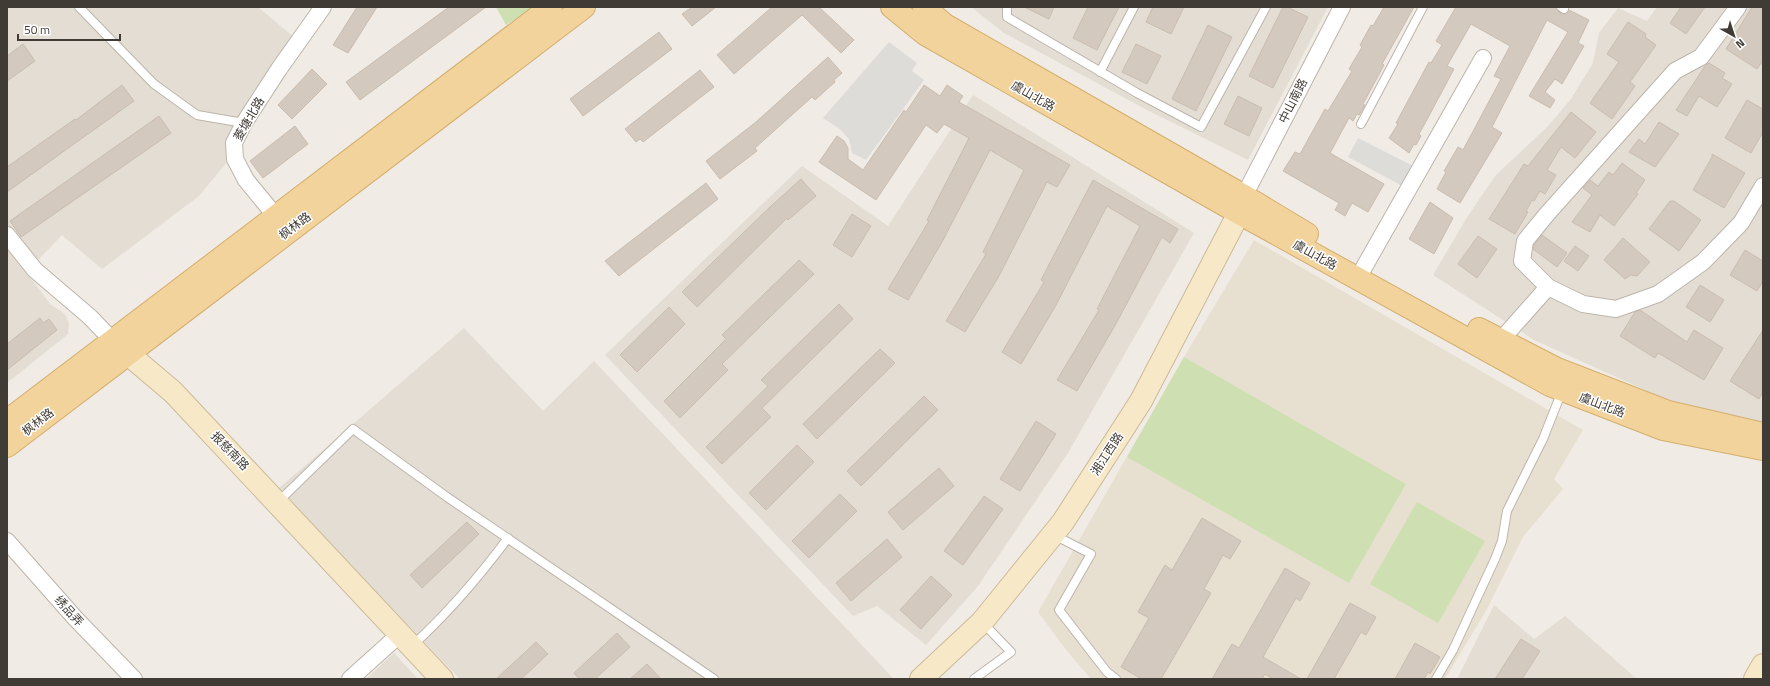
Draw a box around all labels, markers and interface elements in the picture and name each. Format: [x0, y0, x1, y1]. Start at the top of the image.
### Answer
scale bar [18, 16, 120, 42]
north arrow [1714, 16, 1754, 56]
text: 50 m [24, 20, 50, 39]
text: N [1732, 35, 1748, 52]
street label: 虞山北路 [1008, 75, 1059, 116]
street label: 中山南路 [1273, 75, 1312, 126]
street label: 菱塘北路 [228, 93, 269, 144]
street label: 枫林路 [275, 207, 315, 244]
street label: 虞山北路 [1290, 235, 1341, 275]
street label: 虞山北路 [1576, 387, 1628, 422]
street label: 枫林路 [18, 403, 58, 440]
street label: 报慈南路 [207, 427, 254, 475]
street label: 湘江西路 [1086, 428, 1128, 479]
street label: 绣品弄 [50, 591, 88, 630]

